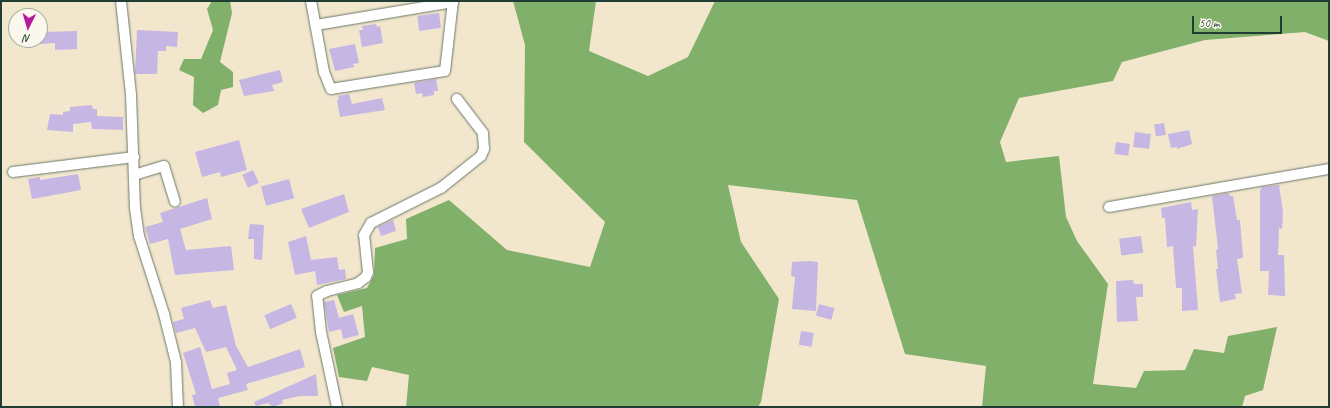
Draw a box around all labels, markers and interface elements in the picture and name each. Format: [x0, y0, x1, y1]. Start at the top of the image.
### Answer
north arrow [8, 8, 48, 48]
scale bar [1194, 8, 1284, 34]
text: 50 m [1199, 15, 1219, 31]
text: N [23, 32, 31, 46]

